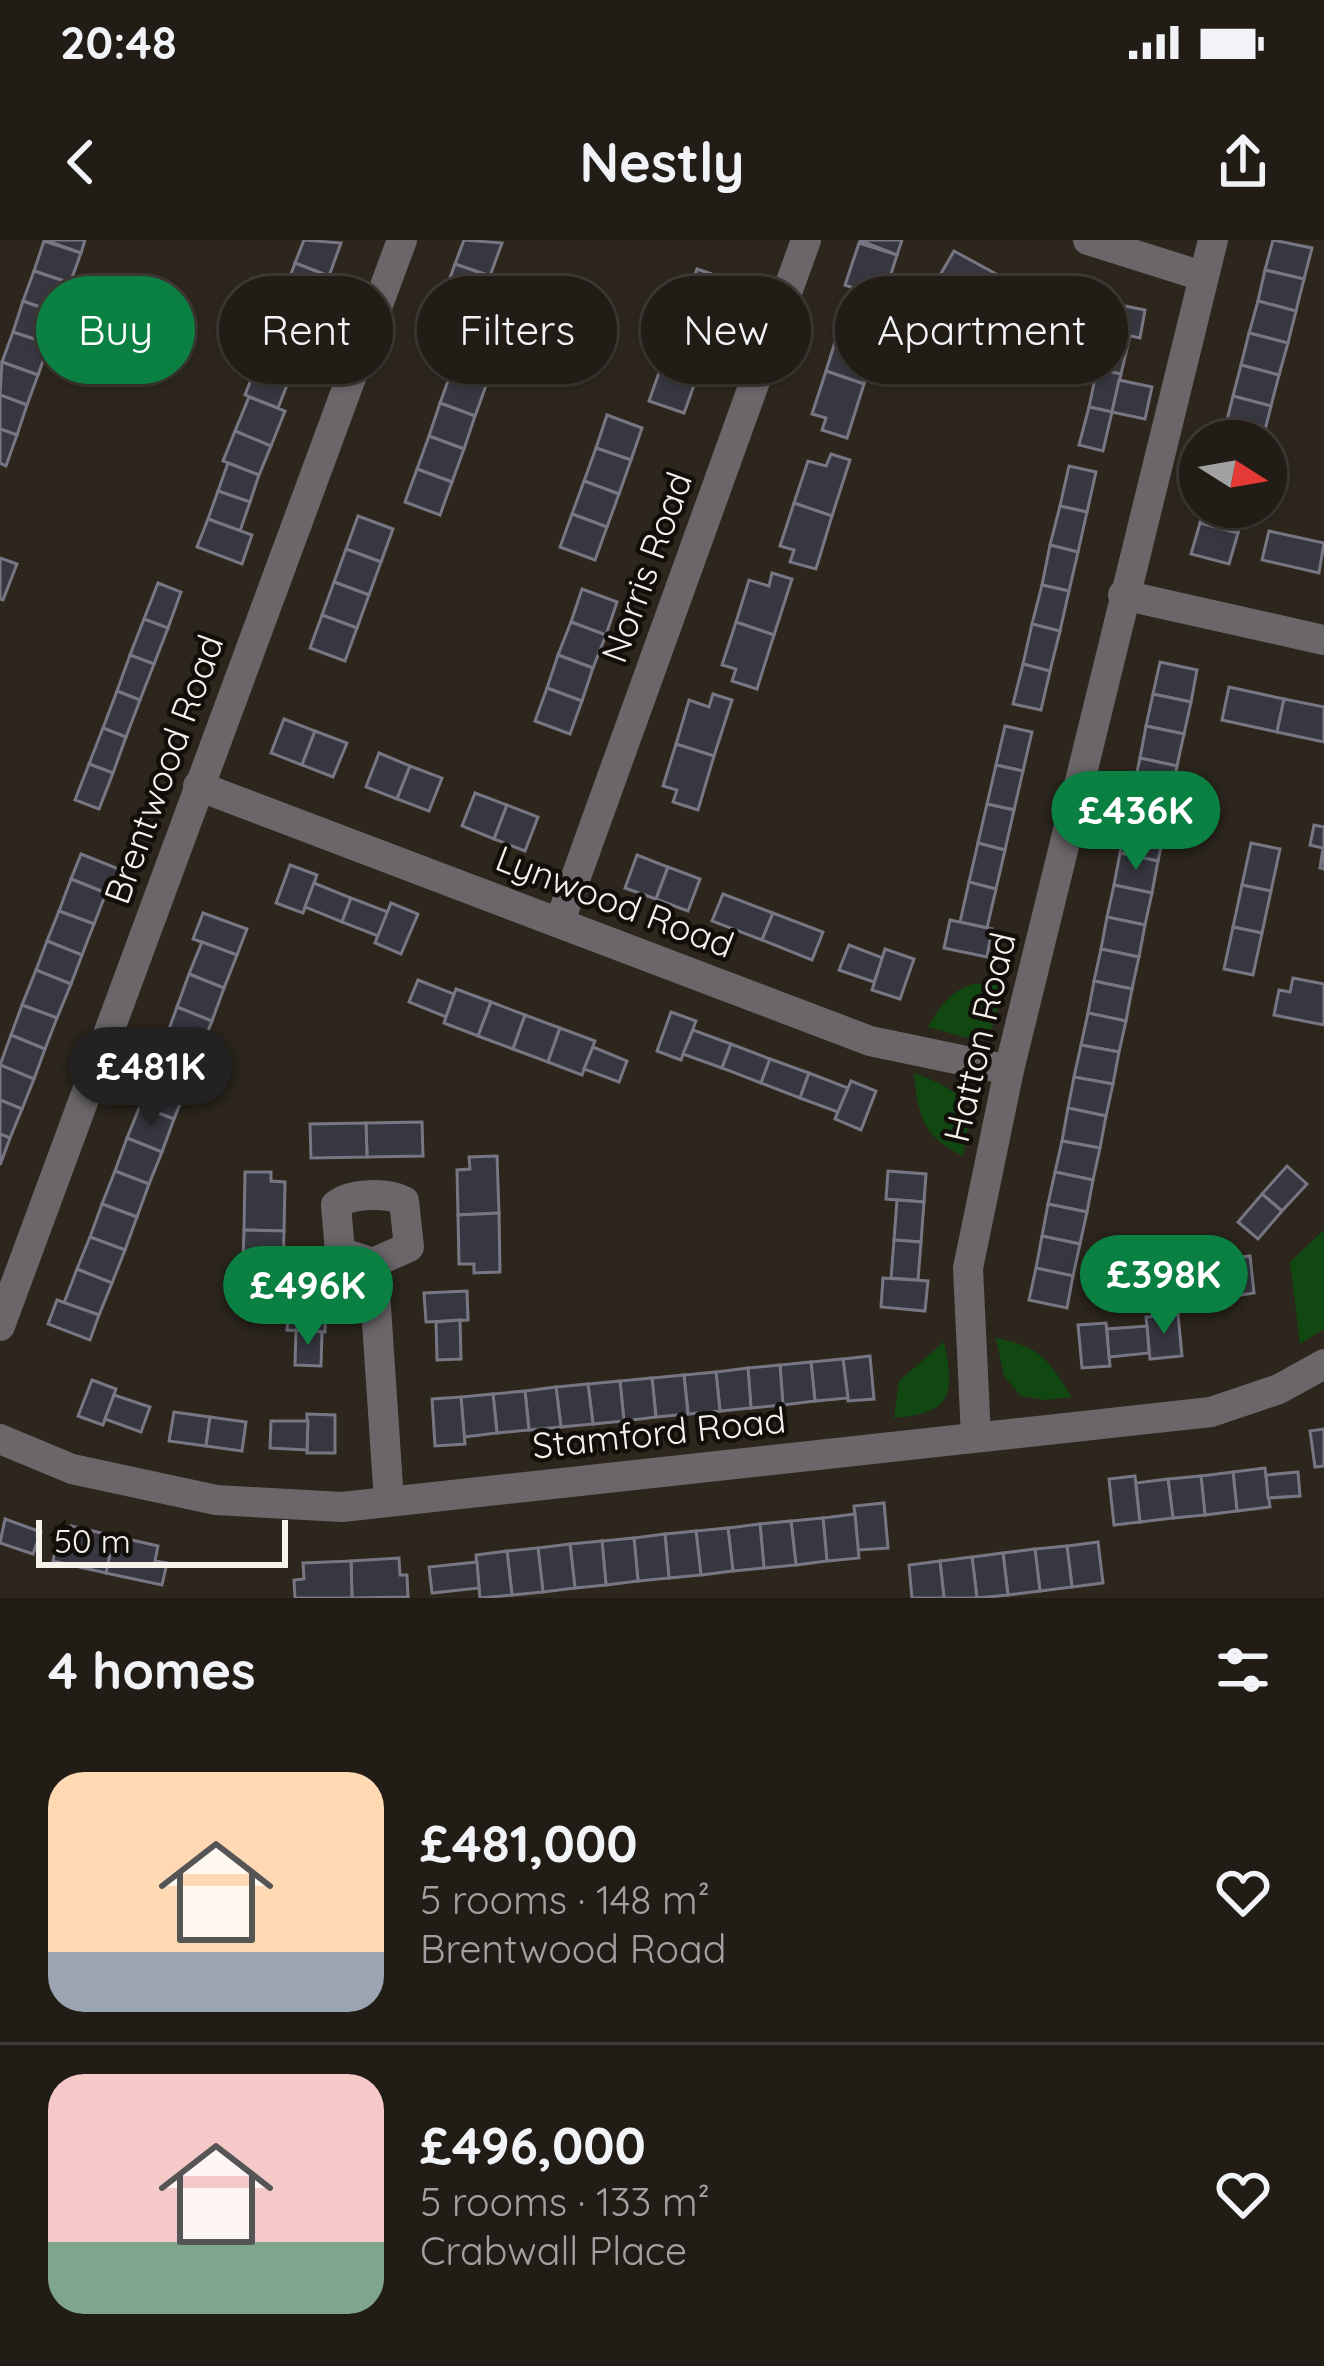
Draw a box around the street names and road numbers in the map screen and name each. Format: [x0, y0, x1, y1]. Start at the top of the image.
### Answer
street label: Norris Road [591, 466, 701, 668]
street label: Brentwood Road [93, 628, 233, 910]
street label: Lynwood Road [490, 835, 740, 967]
street label: Hatton Road [933, 928, 1025, 1146]
street label: Stamford Road [530, 1396, 788, 1468]

